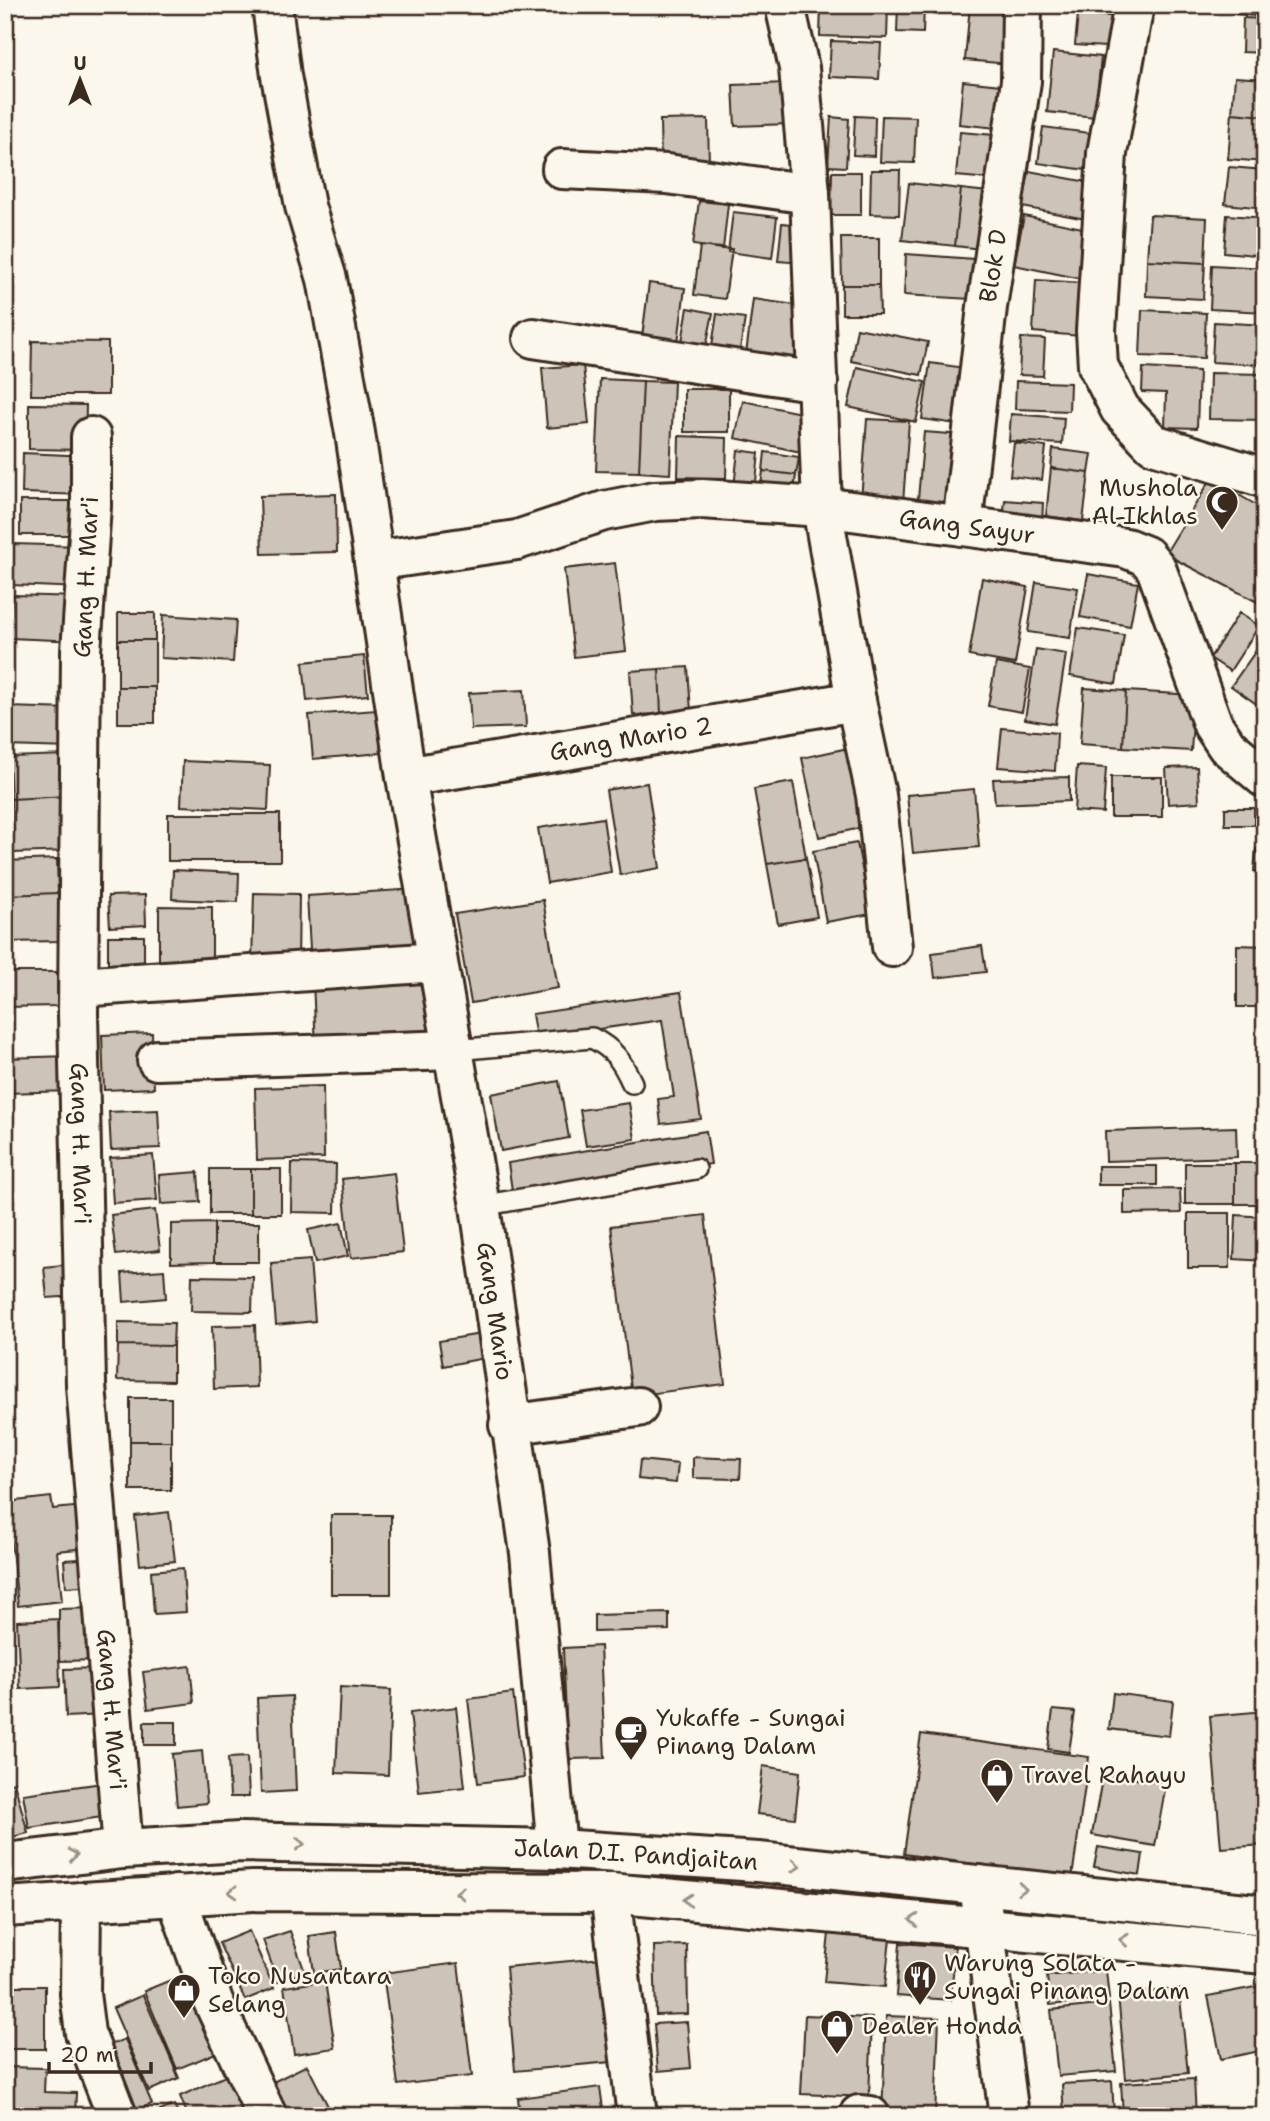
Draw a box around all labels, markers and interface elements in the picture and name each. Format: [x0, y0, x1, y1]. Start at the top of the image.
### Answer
north arrow [46, 46, 116, 116]
text: U [74, 51, 87, 76]
street label: Blok D [972, 227, 1014, 305]
place label: Mushola Al-Ikhlas [1092, 472, 1198, 532]
mosque icon: Mushola Al-Ikhlas [1203, 483, 1241, 532]
street label: Gang H. Mar'i [66, 495, 106, 659]
street label: Gang Sayur [897, 502, 1037, 552]
street label: Gang Mario 2 [547, 710, 715, 769]
street label: Gang H. Mar'i [63, 1062, 99, 1225]
street label: Gang Mario [469, 1240, 521, 1383]
street label: Gang H. Mar'i [89, 1628, 134, 1792]
place label: Yukaffe - Sungai Pinang Dalam [656, 1702, 846, 1762]
cafe icon: Yukaffe - Sungai Pinang Dalam [612, 1713, 650, 1762]
shop icon: Travel Rahayu [978, 1756, 1016, 1805]
place label: Travel Rahayu [1021, 1759, 1186, 1791]
street label: Jalan D.I. Pandjaitan [513, 1832, 759, 1878]
one-way arrow [295, 1836, 306, 1851]
one-way arrow [67, 1848, 79, 1863]
one-way arrow [791, 1858, 802, 1873]
one-way arrow [1017, 1882, 1028, 1897]
one-way arrow [227, 1885, 238, 1900]
one-way arrow [455, 1885, 465, 1901]
one-way arrow [682, 1893, 693, 1908]
one-way arrow [908, 1913, 919, 1928]
one-way arrow [1118, 1933, 1129, 1948]
place label: Warung Solata - Sungai Pinang Dalam [944, 1947, 1190, 2007]
restaurant icon: Warung Solata - Sungai Pinang Dalam [901, 1958, 939, 2007]
place label: Toko Nusantara Selang [208, 1960, 391, 2020]
shop icon: Toko Nusantara Selang [165, 1971, 203, 2020]
shop icon: Dealer Honda [818, 2007, 856, 2056]
place label: Dealer Honda [862, 2010, 1022, 2042]
scale bar [49, 2030, 150, 2074]
text: 20 m [60, 2041, 114, 2069]

